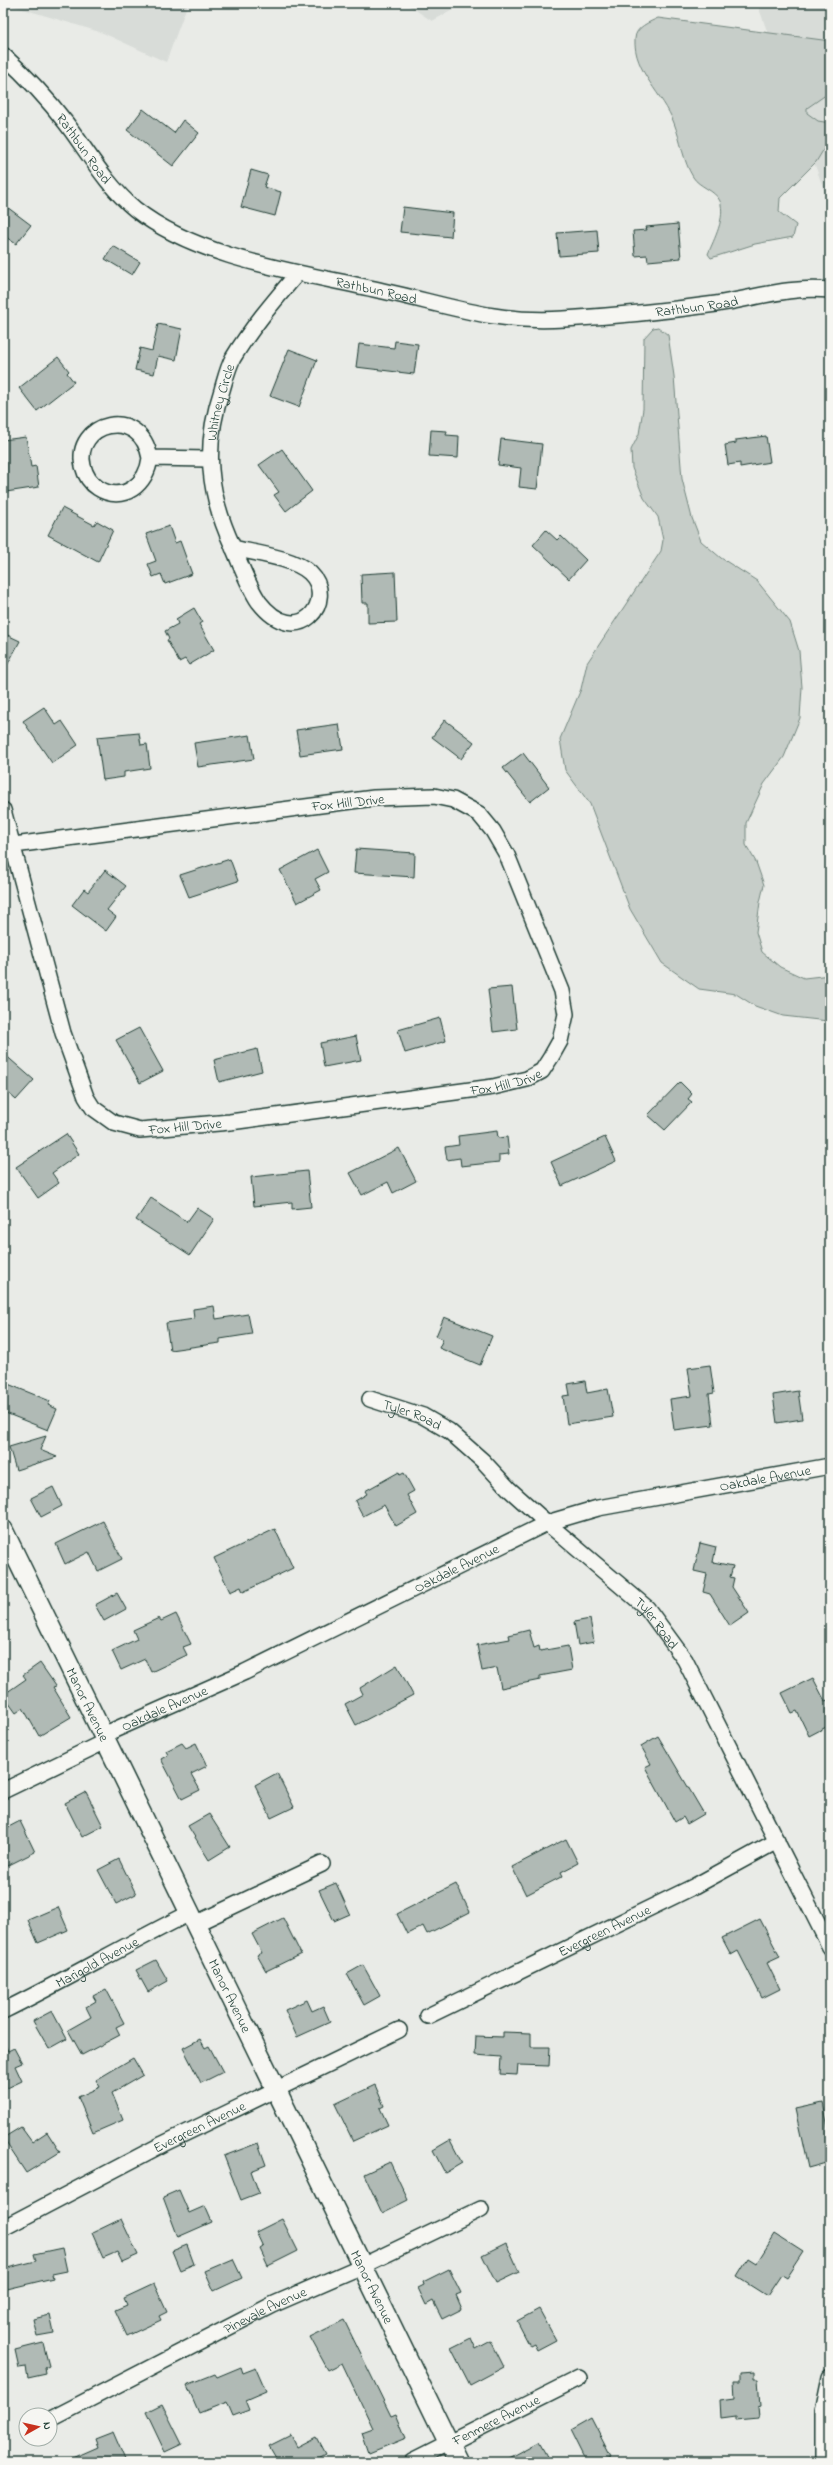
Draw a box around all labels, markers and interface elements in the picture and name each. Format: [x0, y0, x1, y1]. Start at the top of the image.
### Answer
street label: Rathbun Road [50, 109, 116, 189]
street label: Rathbun Road [334, 272, 419, 311]
street label: Rathbun Road [654, 291, 740, 323]
street label: Whitney Circle [202, 361, 241, 442]
street label: Fox Hill Drive [310, 789, 386, 818]
street label: Fox Hill Drive [468, 1064, 547, 1102]
street label: Fox Hill Drive [147, 1114, 223, 1141]
street label: Tyler Road [380, 1395, 445, 1437]
street label: Oakdale Avenue [718, 1461, 813, 1498]
street label: Oakdale Avenue [411, 1539, 504, 1599]
street label: Tyler Road [629, 1593, 683, 1654]
street label: Manor Avenue [60, 1664, 114, 1746]
street label: Oakdale Avenue [118, 1681, 212, 1738]
street label: Evergreen Avenue [555, 1900, 655, 1963]
street label: Marigold Avenue [52, 1932, 144, 1994]
street label: Manor Avenue [202, 1956, 256, 2037]
street label: Evergreen Avenue [150, 2096, 250, 2159]
street label: Manor Avenue [344, 2247, 398, 2328]
street label: Pinevale Avenue [220, 2282, 311, 2340]
street label: Fenmere Avenue [448, 2390, 545, 2452]
north arrow [18, 2407, 58, 2447]
text: N [38, 2421, 55, 2431]

